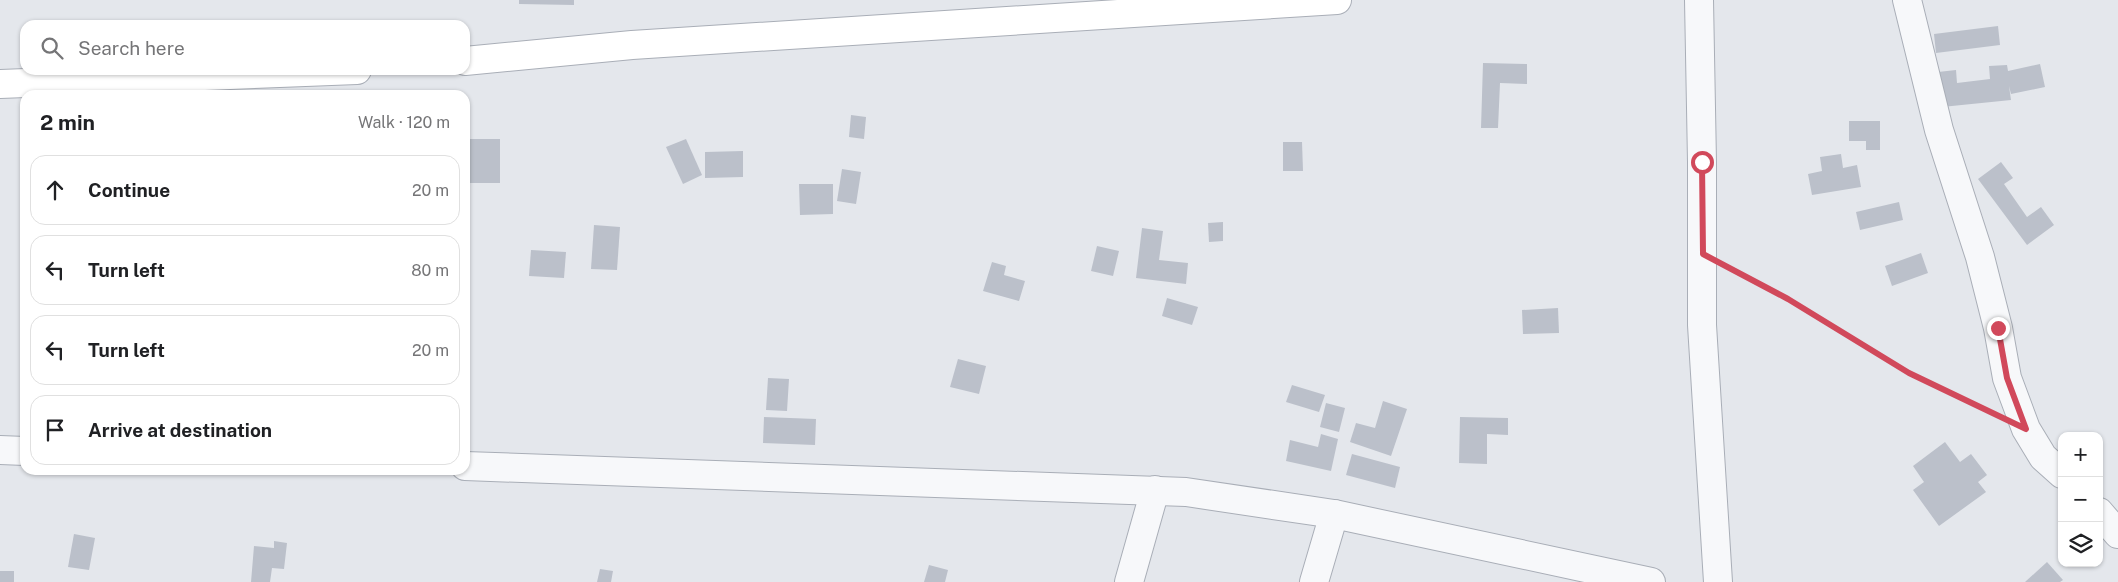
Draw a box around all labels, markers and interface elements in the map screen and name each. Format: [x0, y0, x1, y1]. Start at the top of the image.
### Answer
search box [20, 20, 470, 75]
icon: search [38, 34, 66, 62]
text: Search here [78, 37, 185, 59]
text: 2 min [40, 110, 95, 135]
text: Walk · 120 m [358, 113, 450, 132]
route start [1691, 151, 1714, 174]
icon: ahead [41, 176, 69, 204]
text: Continue [88, 179, 170, 201]
text: 20 m [412, 181, 449, 200]
icon: left [41, 256, 69, 284]
text: Turn left [88, 259, 165, 281]
text: 80 m [411, 261, 449, 280]
route end [1987, 317, 2010, 340]
icon: left [41, 336, 69, 364]
text: Turn left [88, 339, 165, 361]
text: 20 m [412, 341, 449, 360]
icon: arrive [41, 416, 69, 444]
text: Arrive at destination [88, 419, 272, 441]
map controls [2058, 432, 2103, 567]
button: + [2058, 432, 2103, 477]
button: − [2058, 477, 2103, 522]
button: layers [2058, 522, 2103, 567]

